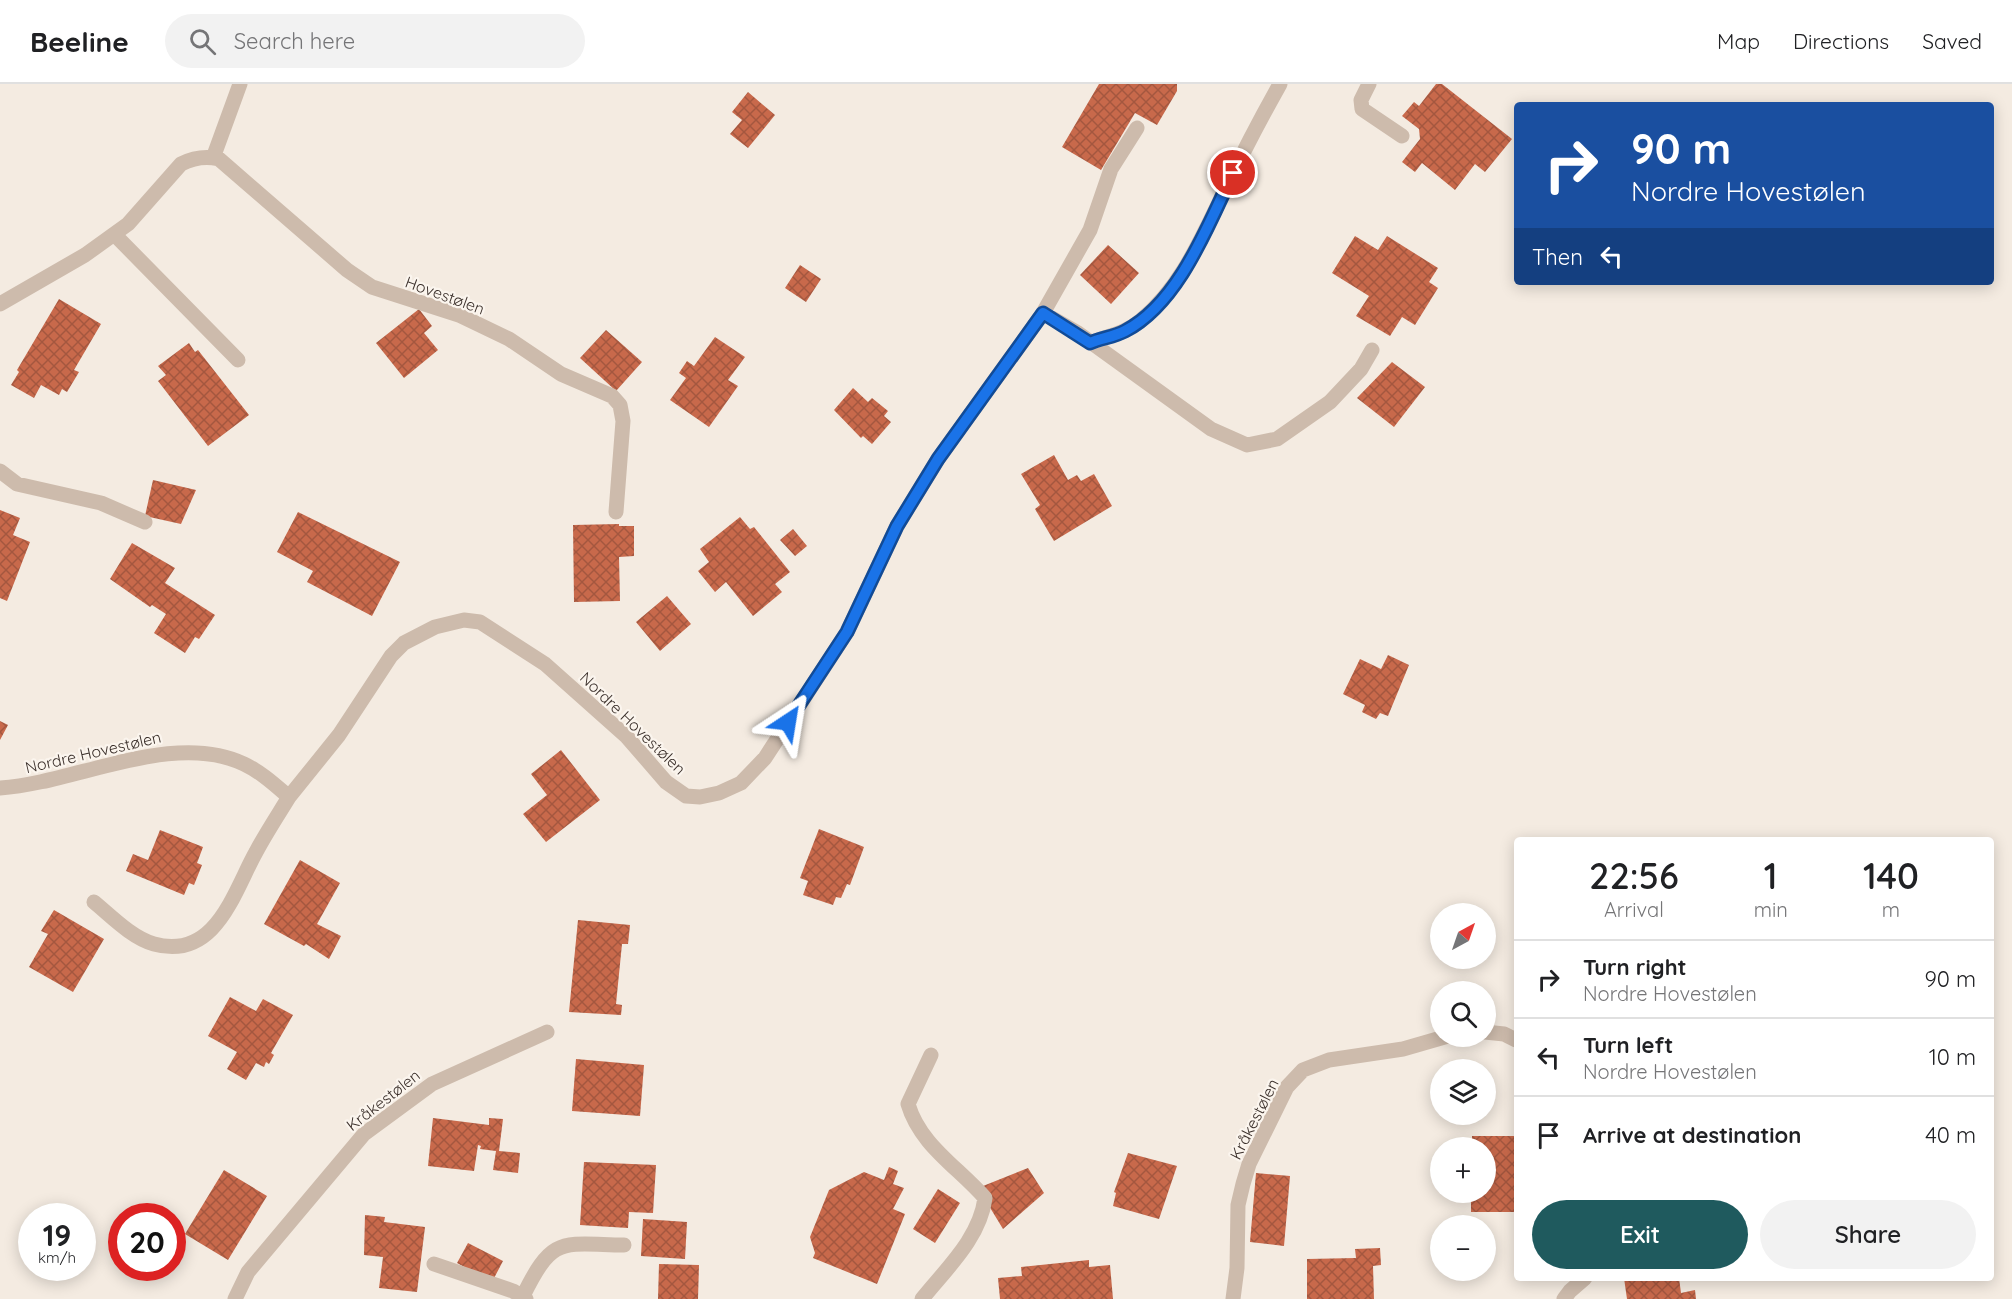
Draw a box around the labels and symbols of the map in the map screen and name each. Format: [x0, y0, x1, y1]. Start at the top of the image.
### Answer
pin [1207, 147, 1258, 198]
street label: Hovestølen [403, 271, 487, 319]
street label: Nordre Hovestølen [576, 668, 690, 778]
position arrow [756, 690, 820, 754]
street label: Nordre Hovestølen [23, 727, 163, 777]
north arrow [1430, 903, 1496, 969]
street label: Kråkestølen [342, 1065, 424, 1135]
street label: Kråkestølen [1225, 1075, 1283, 1163]
speed limit sign: 20 [108, 1203, 186, 1281]

